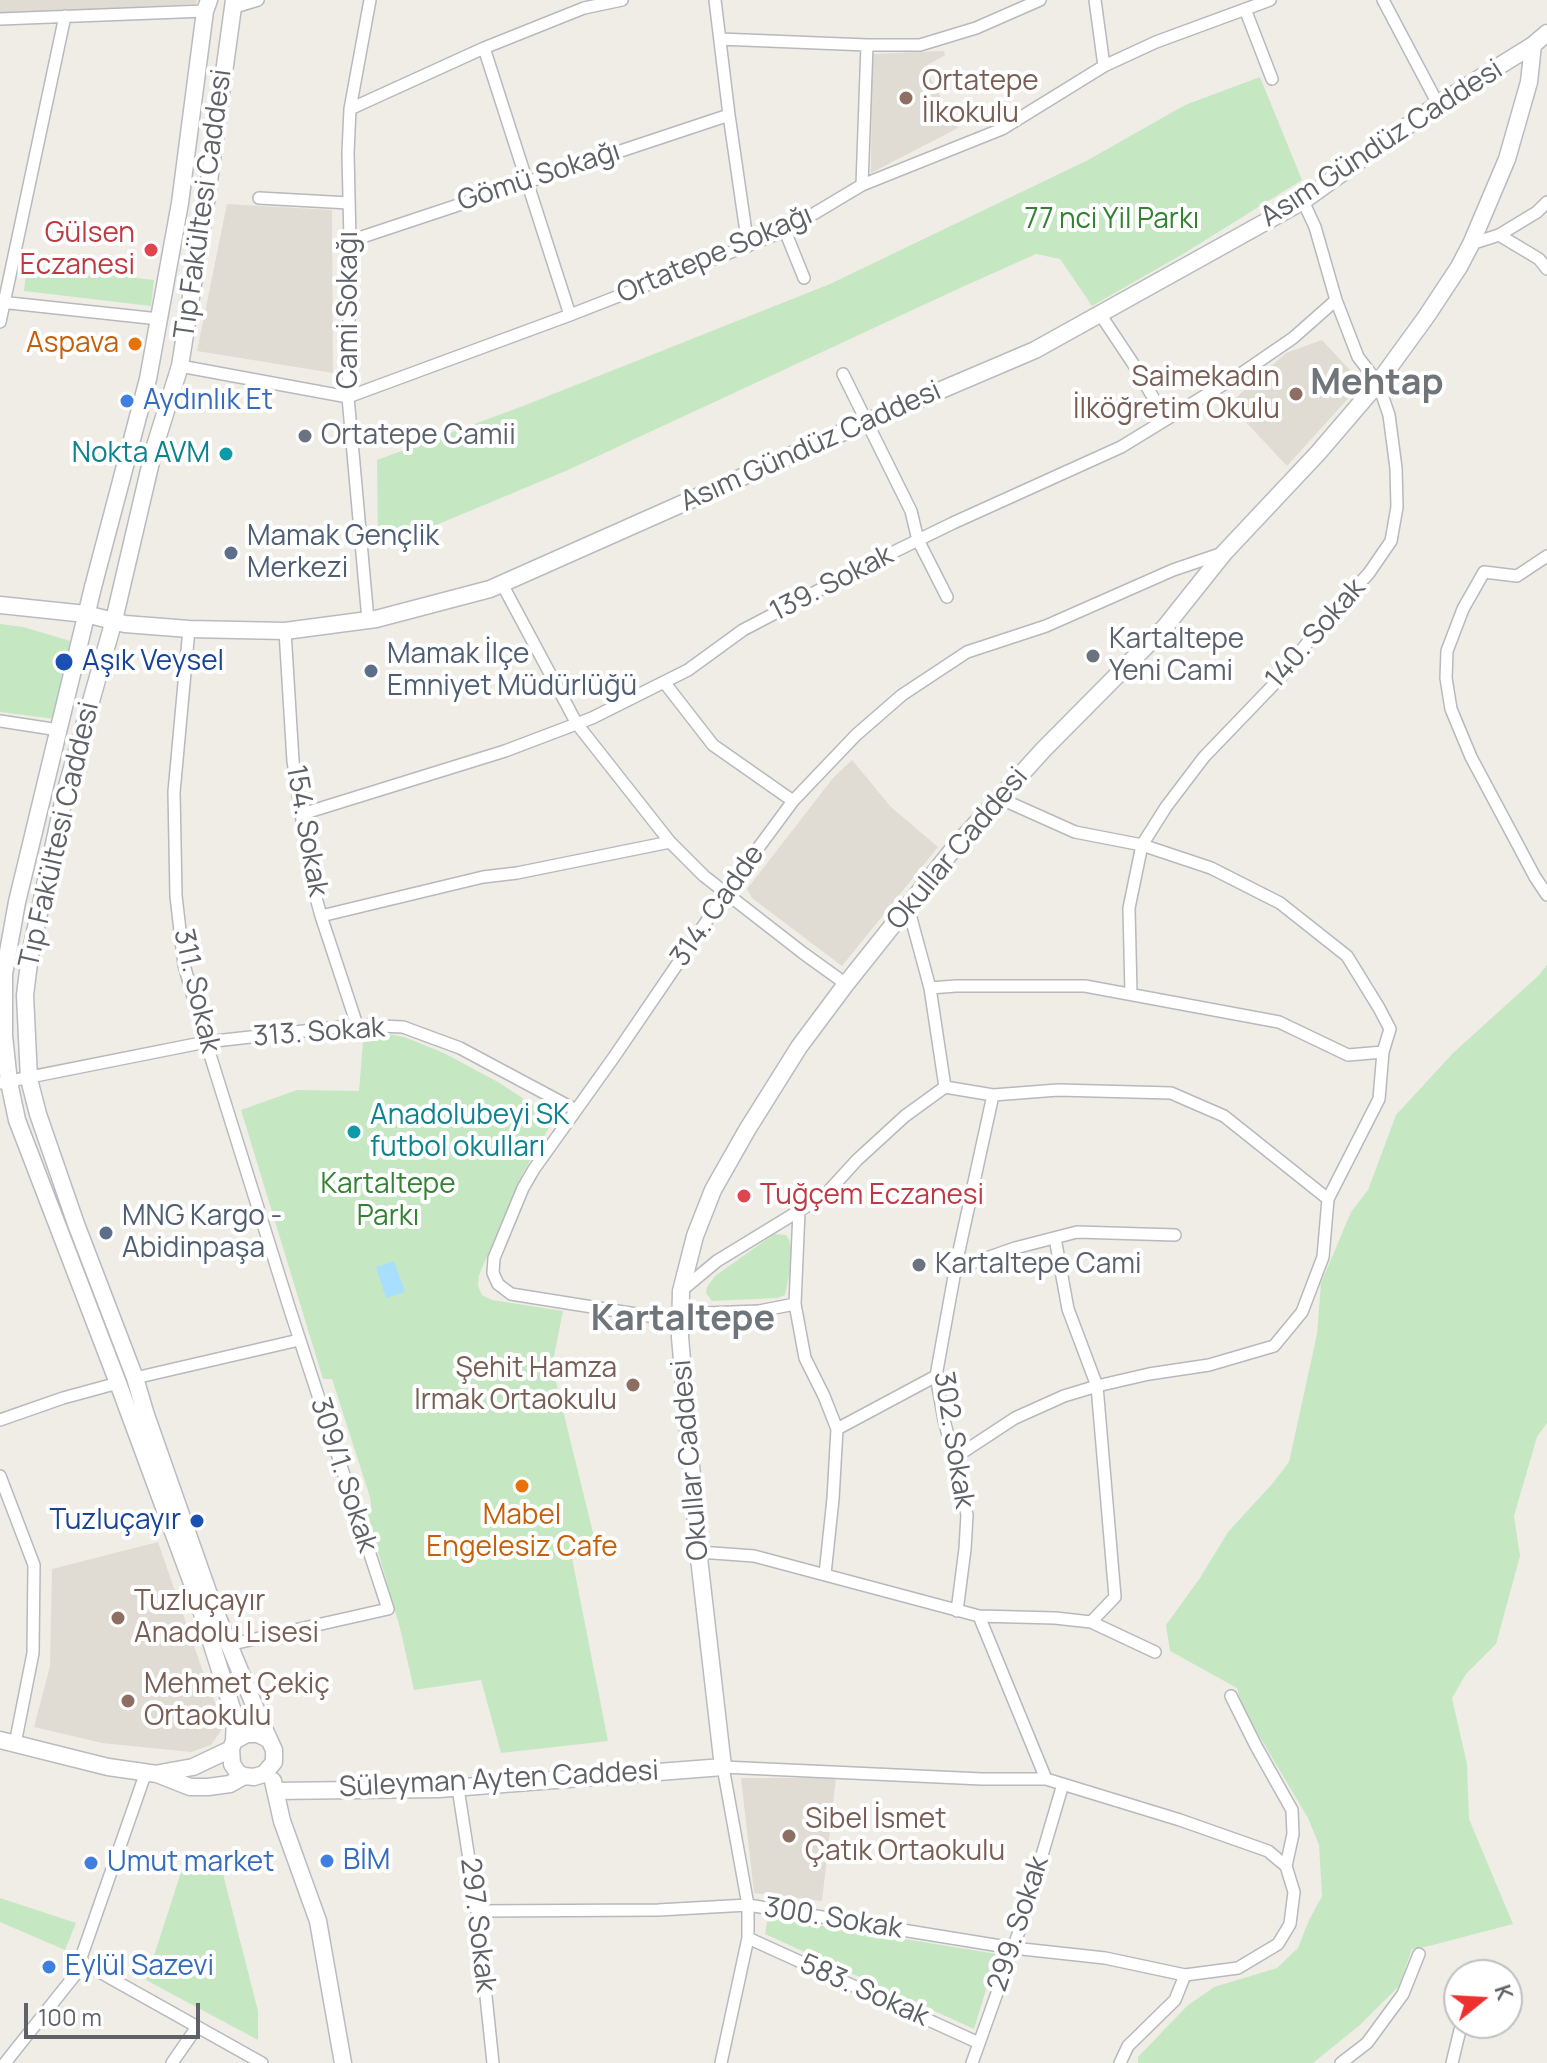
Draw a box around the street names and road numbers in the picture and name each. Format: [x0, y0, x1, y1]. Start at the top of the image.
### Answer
street label: Asım Gündüz Caddesi [1255, 53, 1509, 235]
street label: Tıp Fakültesi Caddesi [168, 67, 240, 341]
street label: Gömü Sokağı [454, 135, 624, 219]
street label: Ortatepe Sokağı [612, 199, 818, 311]
street label: Cami Sokağı [332, 231, 366, 389]
street label: Asım Gündüz Caddesi [676, 374, 946, 520]
street label: 139. Sokak [765, 539, 899, 629]
street label: 140. Sokak [1259, 572, 1373, 696]
street label: Tıp Fakültesi Caddesi [13, 699, 107, 971]
street label: Okullar Caddesi [880, 761, 1036, 937]
street label: 154. Sokak [278, 763, 334, 899]
street label: 314. Cadde [664, 839, 772, 973]
street label: 311. Sokak [165, 926, 227, 1056]
street label: 313. Sokak [252, 1012, 386, 1054]
street label: Okullar Caddesi [665, 1358, 717, 1562]
street label: 302. Sokak [926, 1369, 980, 1511]
street label: 309/1. Sokak [302, 1394, 384, 1556]
street label: Süleyman Ayten Caddesi [338, 1755, 660, 1805]
street label: 299. Sokak [981, 1852, 1057, 1996]
street label: 297. Sokak [452, 1856, 502, 1994]
street label: 300. Sokak [761, 1891, 905, 1947]
street label: 583. Sokak [794, 1948, 934, 2034]

